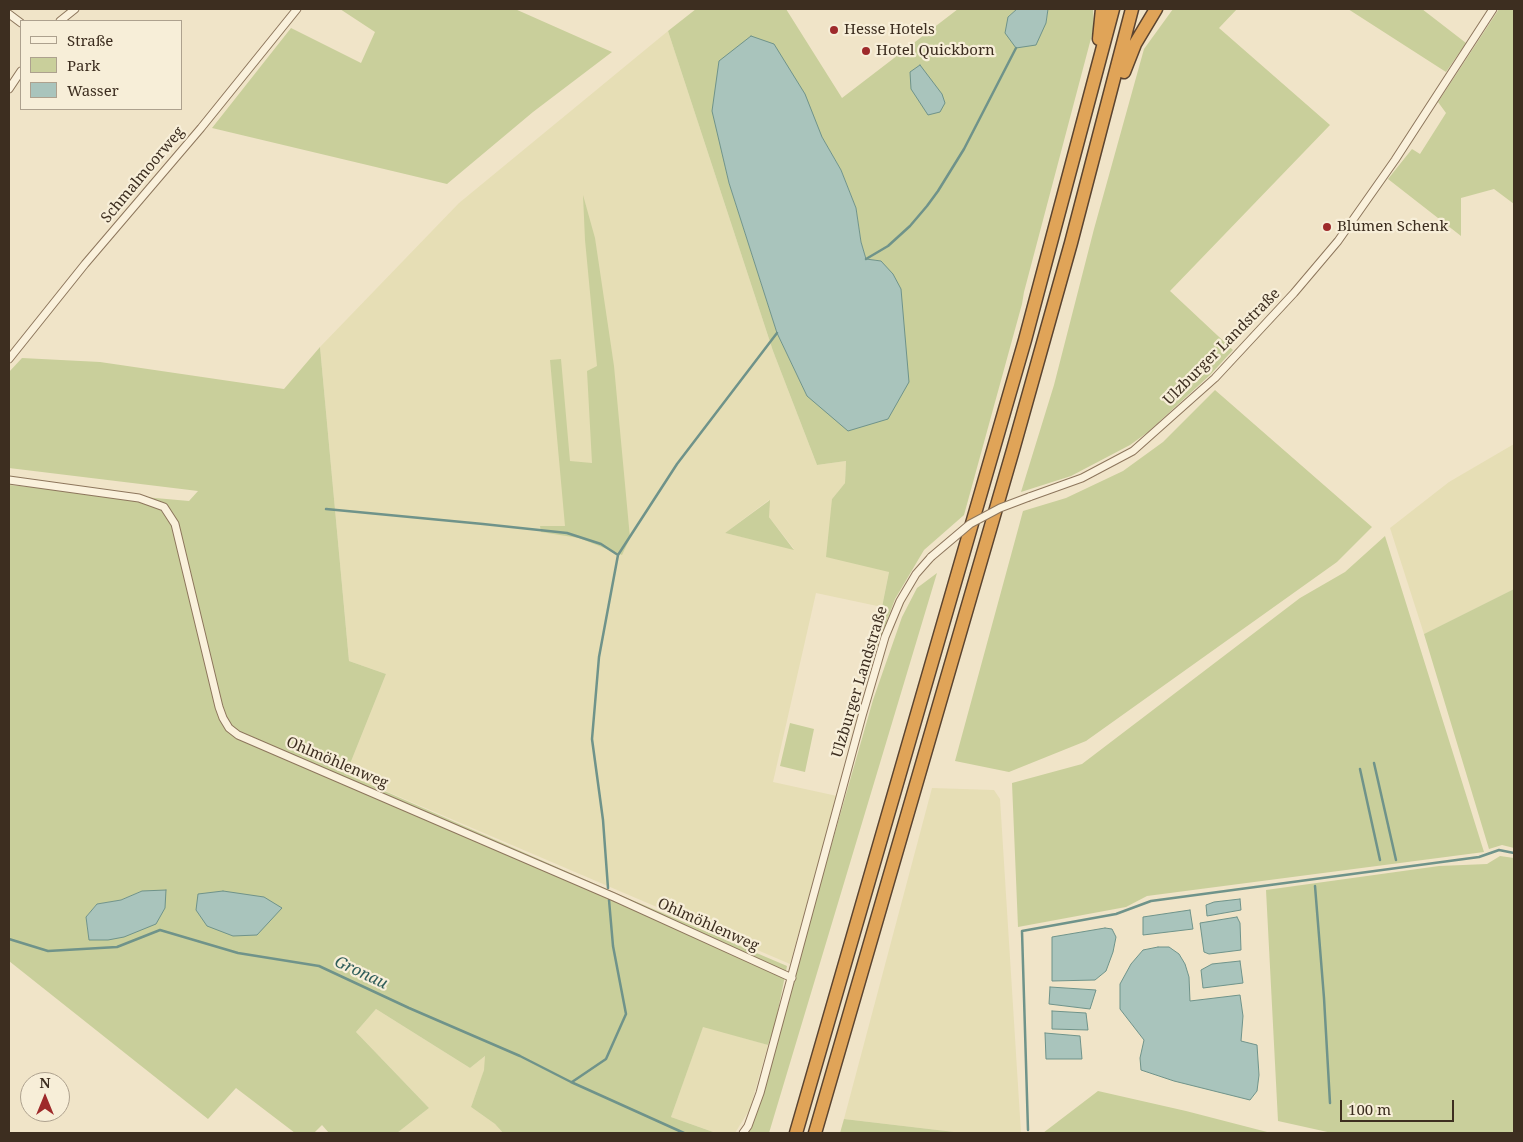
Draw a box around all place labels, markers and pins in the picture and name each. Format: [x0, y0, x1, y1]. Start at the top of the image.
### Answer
place label: Hesse Hotels [844, 21, 935, 39]
marker: Hesse Hotels [828, 24, 840, 36]
place label: Hotel Quickborn [876, 42, 995, 60]
marker: Hotel Quickborn [860, 45, 872, 57]
place label: Blumen Schenk [1337, 218, 1448, 236]
marker: Blumen Schenk [1321, 221, 1333, 233]

